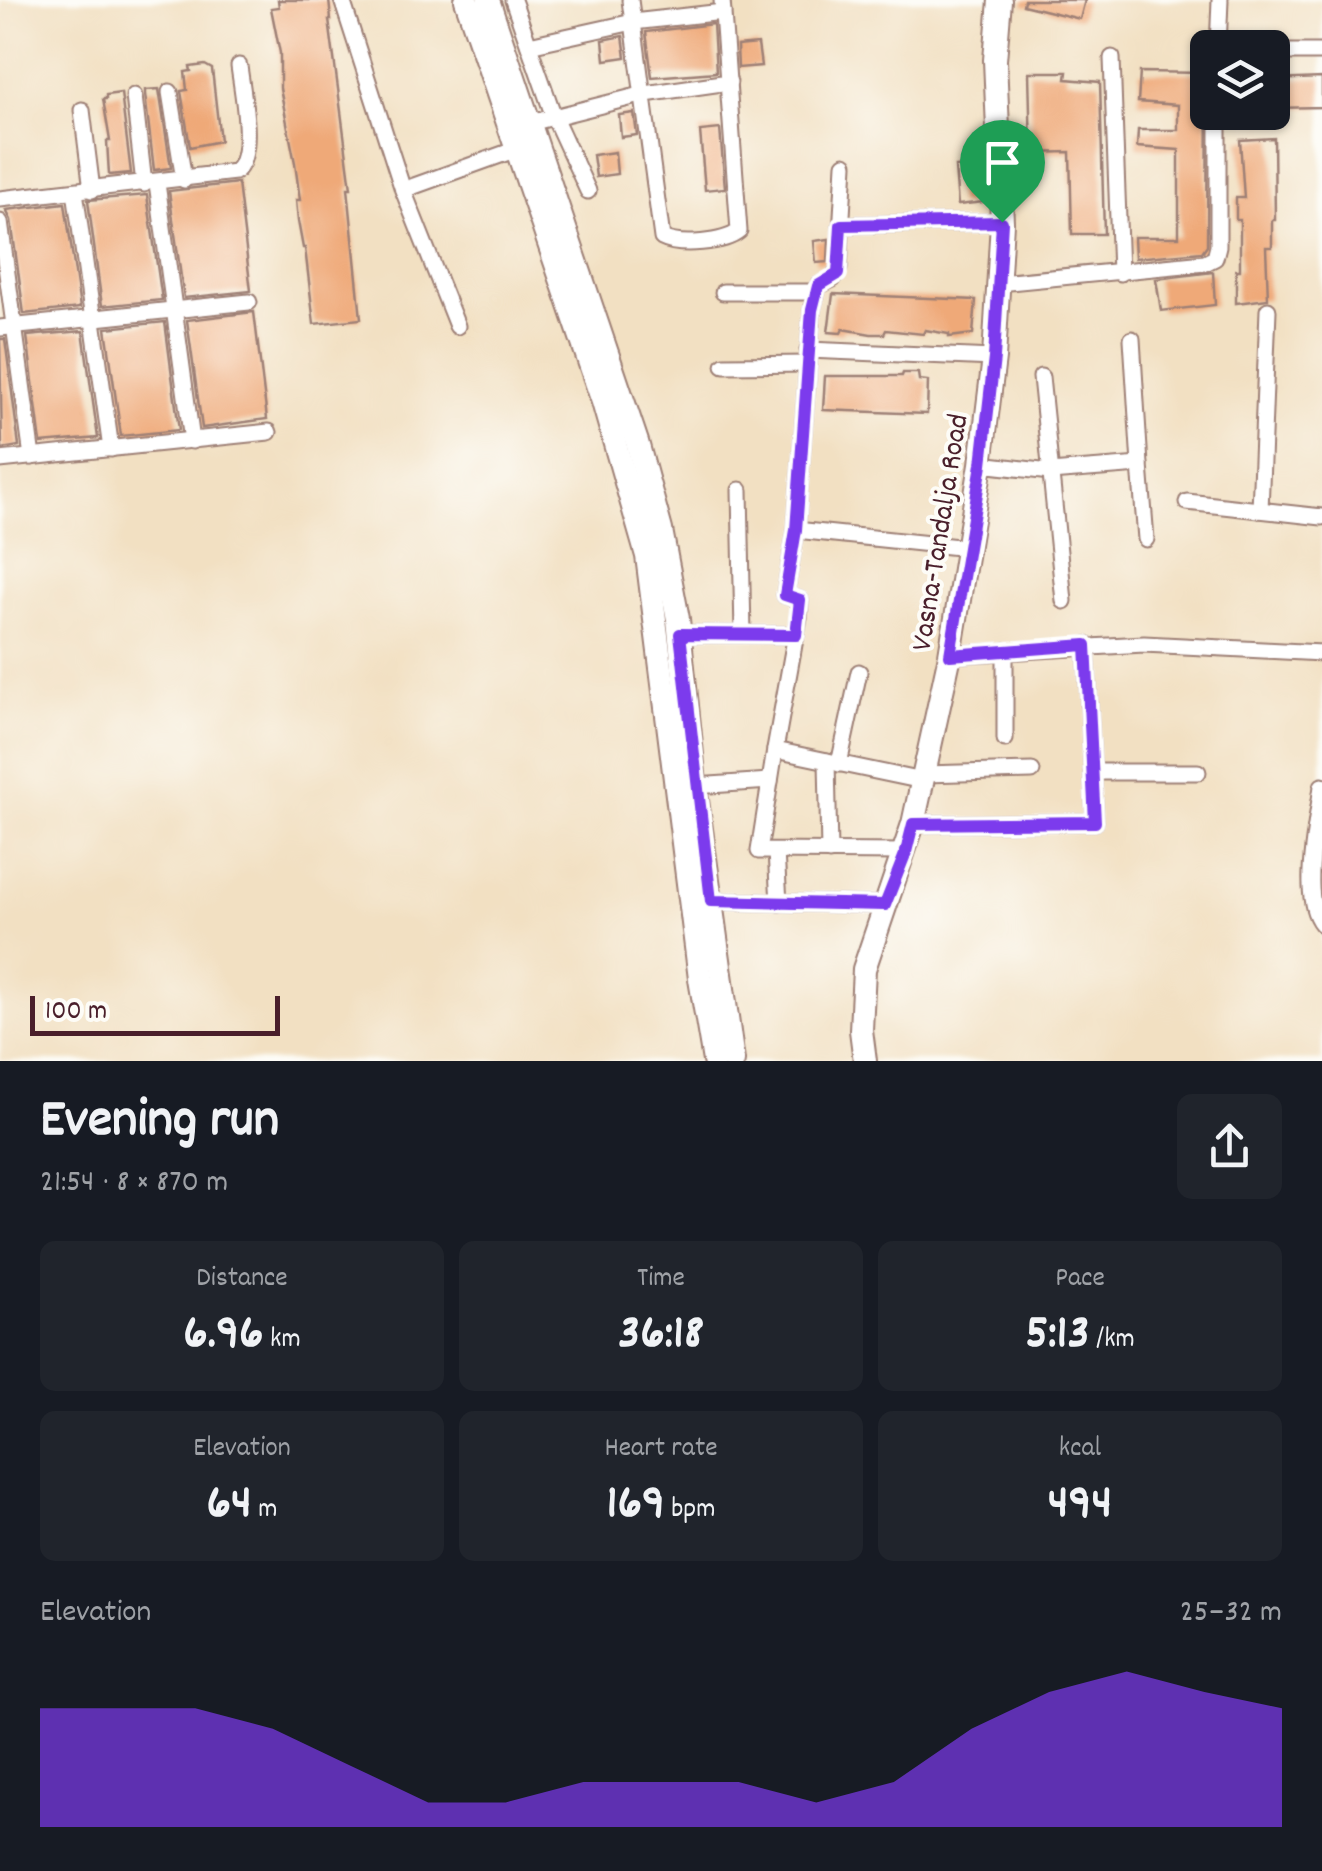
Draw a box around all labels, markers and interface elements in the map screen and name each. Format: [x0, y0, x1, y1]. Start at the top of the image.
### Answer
map controls [1190, 30, 1290, 130]
button: layers [1190, 30, 1290, 130]
pin [960, 120, 1045, 223]
icon: arrive [975, 135, 1030, 190]
street label: Vasna-Tandalja Road [902, 411, 982, 654]
scale bar [30, 991, 280, 1036]
text: 100 m [45, 993, 107, 1033]
text: Evening run [40, 1084, 279, 1163]
button: share [1177, 1094, 1282, 1199]
text: 21:54 · 8 × 870 m [40, 1161, 228, 1207]
text: Distance [196, 1260, 288, 1300]
text: Time [637, 1260, 685, 1300]
text: Pace [1055, 1260, 1105, 1300]
text: 6.96 [183, 1300, 264, 1372]
text: 36:18 [618, 1300, 704, 1372]
text: 5:13 [1025, 1300, 1090, 1372]
text: km [264, 1321, 301, 1361]
text: /km [1090, 1321, 1135, 1361]
text: Elevation [193, 1430, 291, 1470]
text: Heart rate [604, 1430, 718, 1470]
text: kcal [1059, 1430, 1101, 1470]
text: 64 [207, 1470, 252, 1542]
text: 169 [606, 1470, 665, 1542]
text: 494 [1048, 1470, 1112, 1542]
text: m [252, 1491, 277, 1531]
text: bpm [665, 1491, 716, 1531]
text: Elevation [40, 1591, 151, 1637]
text: 25–32 m [1180, 1591, 1282, 1637]

